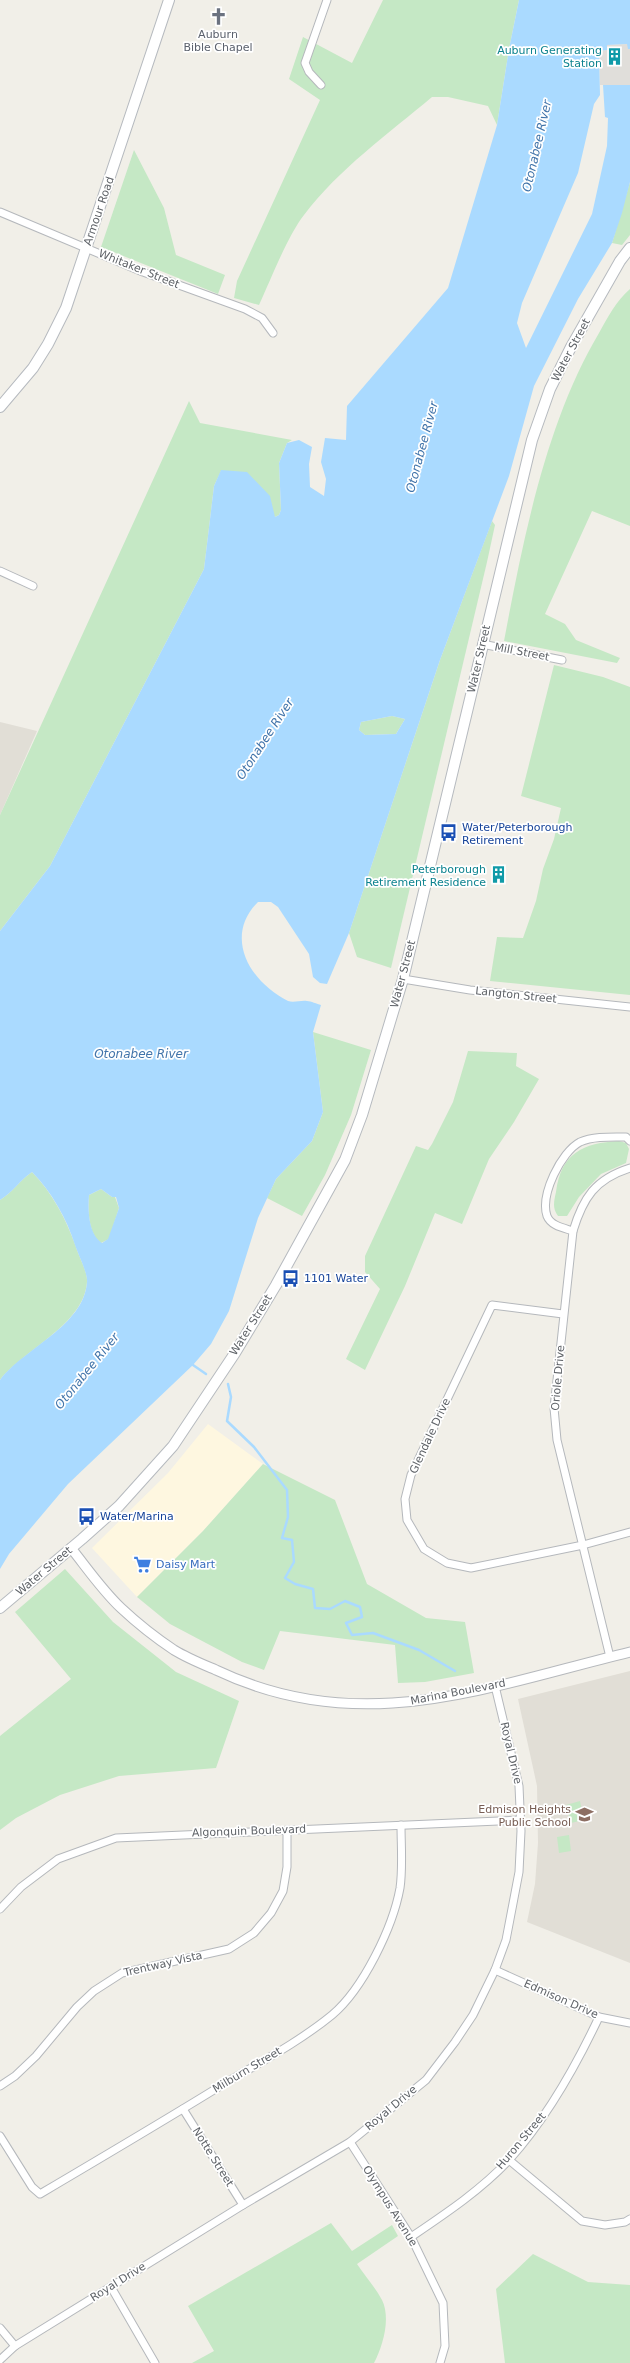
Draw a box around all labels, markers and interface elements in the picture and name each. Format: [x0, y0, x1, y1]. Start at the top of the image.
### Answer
church icon: Auburn Bible Chapel [208, 6, 228, 26]
place label: Auburn Bible Chapel [183, 28, 253, 54]
place label: Auburn Generating Station [497, 44, 602, 70]
building icon: Auburn Generating Station [605, 46, 625, 66]
water label: Otonabee River [520, 98, 555, 193]
street label: Armour Road [81, 175, 117, 247]
street label: Whitaker Street [97, 247, 182, 291]
street label: Water Street [549, 316, 593, 384]
water label: Otonabee River [403, 399, 441, 494]
street label: Water Street [465, 623, 493, 694]
street label: Mill Street [493, 640, 551, 664]
water label: Otonabee River [234, 695, 297, 782]
place label: Water/Peterborough Retirement [462, 821, 573, 847]
bus stop icon: Water/Peterborough Retirement [439, 823, 459, 843]
place label: Peterborough Retirement Residence [365, 863, 486, 889]
building icon: Peterborough Retirement Residence [489, 865, 509, 885]
street label: Water Street [388, 938, 418, 1009]
street label: Langton Street [475, 984, 558, 1006]
water label: Otonabee River [94, 1047, 189, 1061]
bus stop icon: 1101 Water [281, 1268, 301, 1288]
place label: 1101 Water [304, 1272, 368, 1285]
street label: Water Street [227, 1292, 275, 1358]
water label: Otonabee River [52, 1329, 123, 1412]
street label: Oriole Drive [549, 1345, 567, 1411]
street label: Glendale Drive [407, 1396, 453, 1476]
bus stop icon: Water/Marina [77, 1506, 97, 1526]
place label: Water/Marina [100, 1510, 174, 1523]
street label: Water Street [13, 1543, 75, 1598]
supermarket icon: Daisy Mart [133, 1554, 153, 1574]
place label: Daisy Mart [156, 1558, 216, 1571]
street label: Marina Boulevard [409, 1676, 507, 1708]
street label: Royal Drive [498, 1721, 524, 1785]
place label: Edmison Heights Public School [478, 1803, 571, 1829]
school or university icon: Edmison Heights Public School [574, 1805, 594, 1825]
street label: Algonquin Boulevard [192, 1823, 306, 1839]
street label: Trentway Vista [121, 1949, 204, 1980]
street label: Edmison Drive [522, 1977, 600, 2021]
street label: Milburn Street [210, 2044, 284, 2096]
street label: Royal Drive [363, 2083, 419, 2133]
street label: Huron Street [493, 2109, 549, 2172]
street label: Notte Street [190, 2125, 237, 2190]
street label: Olympus Avenue [360, 2163, 420, 2249]
street label: Royal Drive [88, 2260, 148, 2304]

